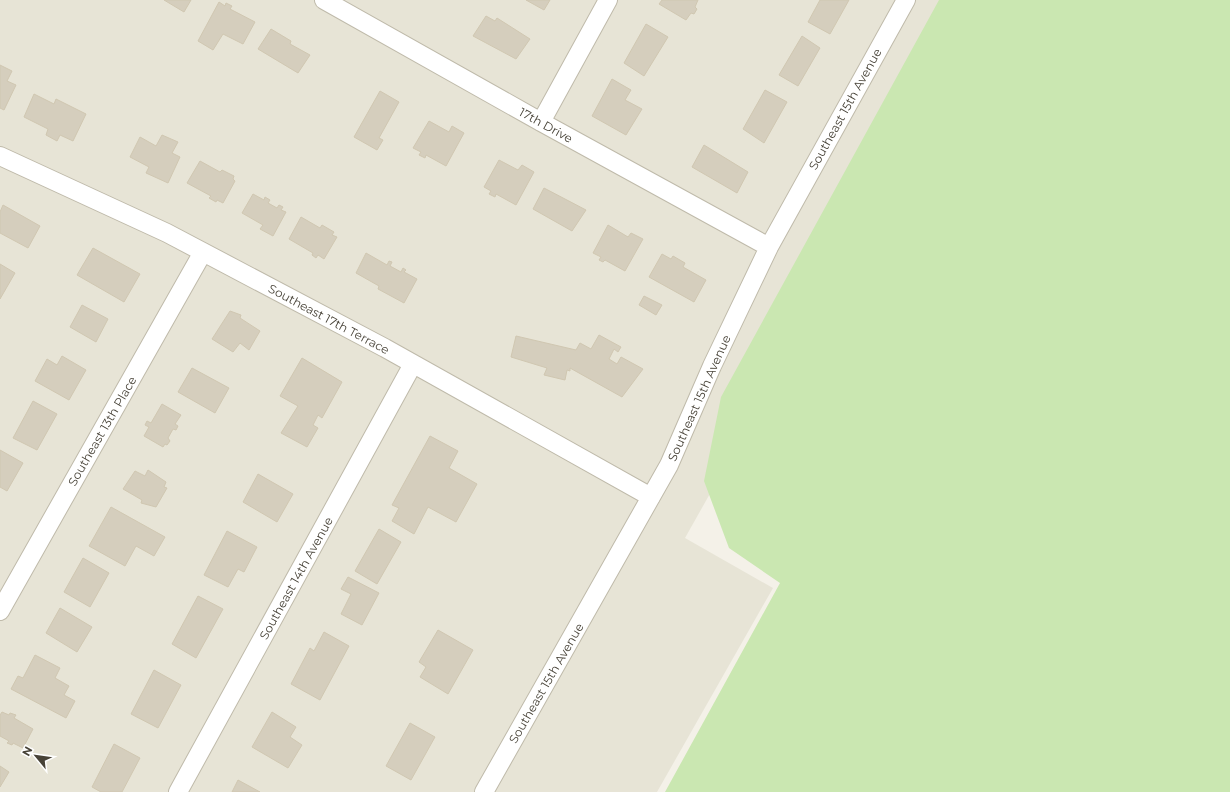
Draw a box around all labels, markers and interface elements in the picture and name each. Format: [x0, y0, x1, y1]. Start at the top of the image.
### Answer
street label: Southeast 15th Avenue [805, 46, 885, 172]
street label: 17th Drive [517, 104, 575, 146]
street label: Southeast 17th Terrace [266, 281, 392, 357]
street label: Southeast 15th Avenue [664, 333, 734, 463]
street label: Southeast 13th Place [64, 374, 140, 488]
street label: Southeast 14th Avenue [256, 514, 336, 642]
street label: Southeast 15th Avenue [505, 620, 587, 746]
north arrow [16, 736, 56, 776]
text: N [19, 744, 36, 758]

